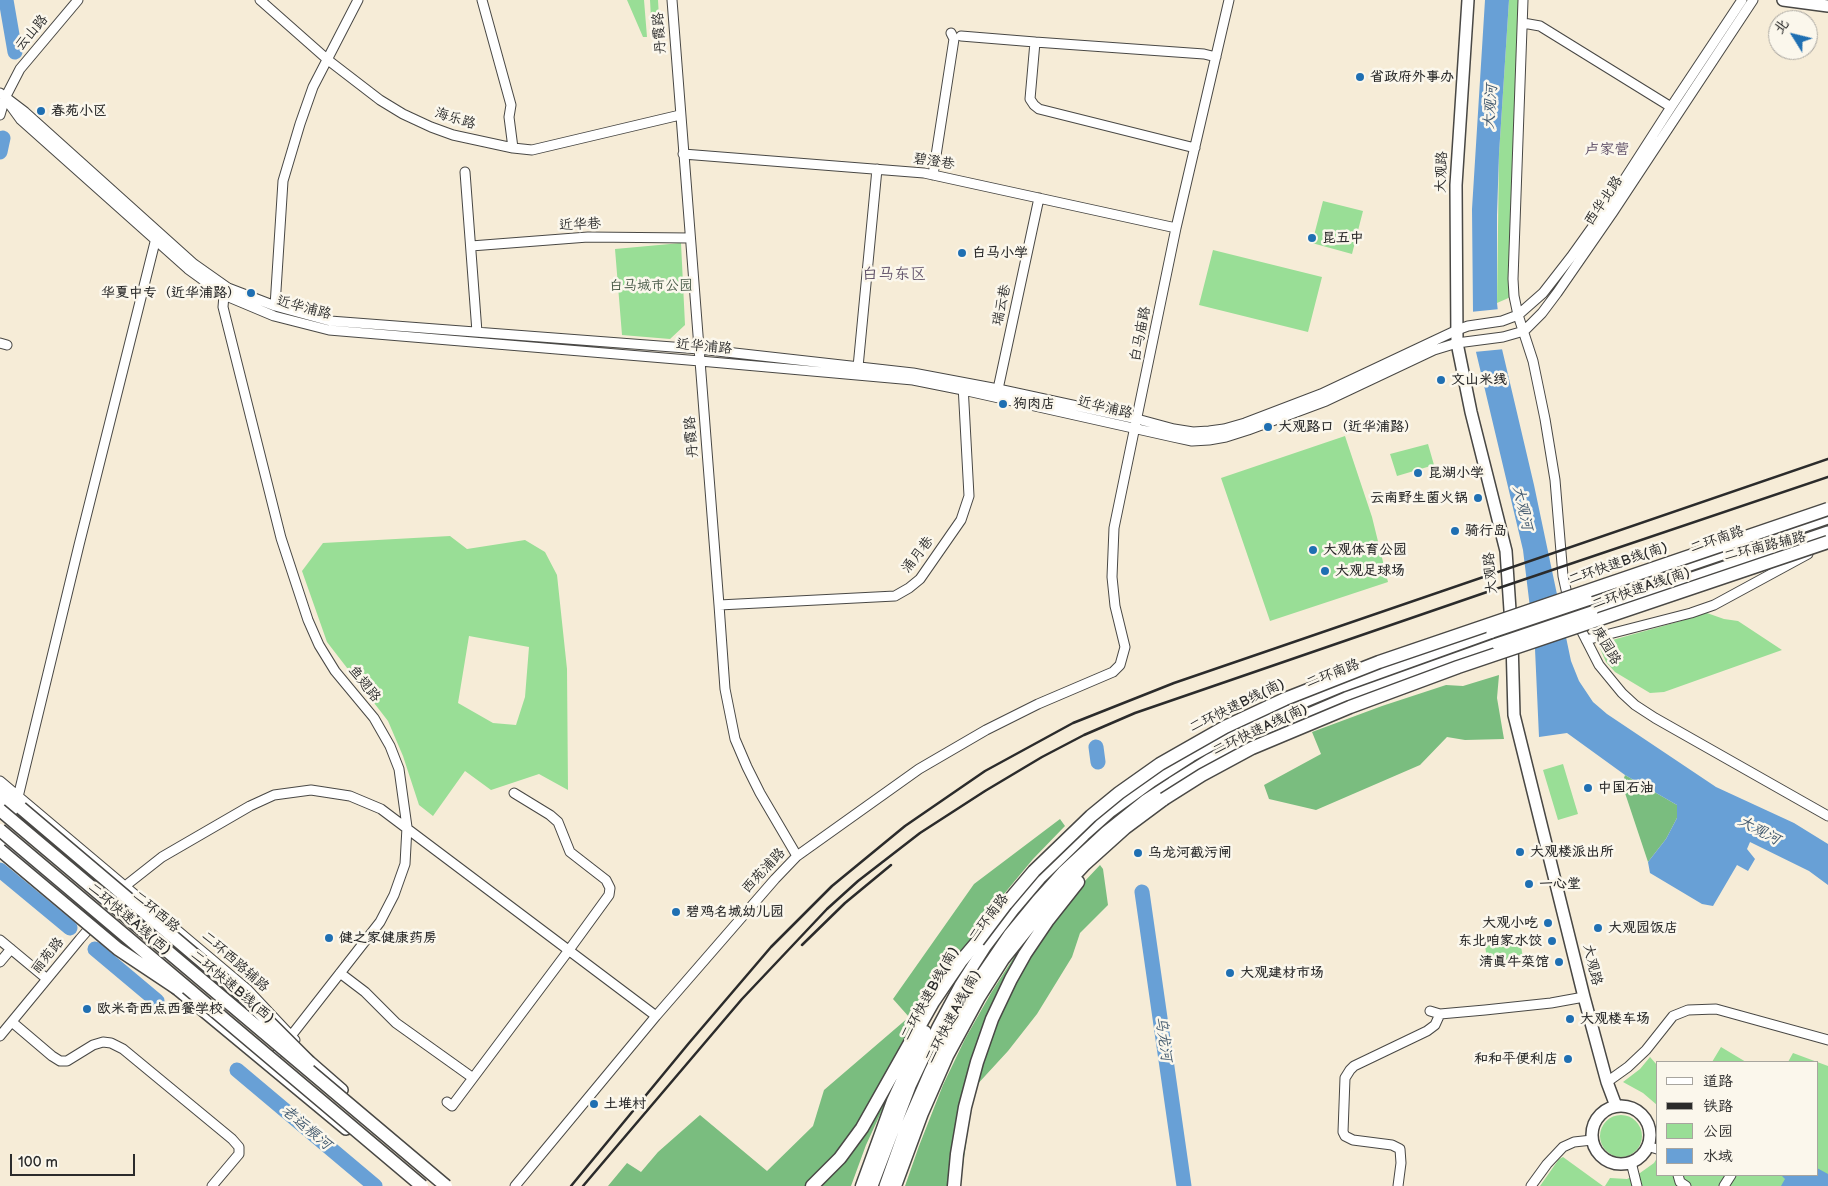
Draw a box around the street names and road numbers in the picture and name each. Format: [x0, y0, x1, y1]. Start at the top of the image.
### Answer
street label: 丹霞路 [650, 11, 670, 55]
street label: 云山路 [12, 12, 52, 54]
street label: 海乐路 [432, 105, 478, 133]
street label: 碧澄巷 [912, 150, 956, 174]
street label: 大观路 [1433, 151, 1451, 193]
street label: 西华北路 [1581, 173, 1627, 229]
street label: 近华巷 [559, 216, 601, 234]
street label: 瑞云巷 [989, 283, 1015, 327]
street label: 近华浦路 [275, 293, 333, 323]
street label: 白马庙路 [1127, 305, 1155, 363]
street label: 近华浦路 [675, 336, 733, 358]
street label: 近华浦路 [1076, 394, 1134, 422]
street label: 丹霞路 [682, 415, 702, 459]
street label: 二环南路 [1688, 523, 1746, 557]
street label: 二环南路辅路 [1722, 529, 1808, 565]
street label: 涌月巷 [898, 533, 938, 577]
street label: 二环快速B线(南) [1566, 539, 1670, 589]
street label: 大观路 [1481, 551, 1501, 595]
street label: 二环快速A线(南) [1590, 564, 1692, 614]
street label: 庚园路 [1588, 624, 1624, 668]
street label: 二环南路 [1304, 656, 1362, 692]
street label: 鱼翅路 [344, 662, 384, 706]
street label: 二环快速B线(南) [1187, 676, 1287, 736]
street label: 二环快速A线(南) [1210, 701, 1310, 759]
street label: 西苑浦路 [739, 845, 789, 897]
street label: 二环快速A线(西) [84, 880, 174, 958]
street label: 二环西路 [129, 888, 183, 936]
street label: 二环南路 [965, 891, 1013, 945]
street label: 二环西路辅路 [198, 928, 272, 996]
street label: 丽苑路 [28, 934, 68, 978]
street label: 大观路 [1579, 943, 1605, 987]
street label: 二环快速B线(南) [897, 945, 963, 1043]
street label: 二环快速B线(西) [187, 947, 277, 1027]
street label: 二环快速A线(南) [921, 968, 985, 1066]

